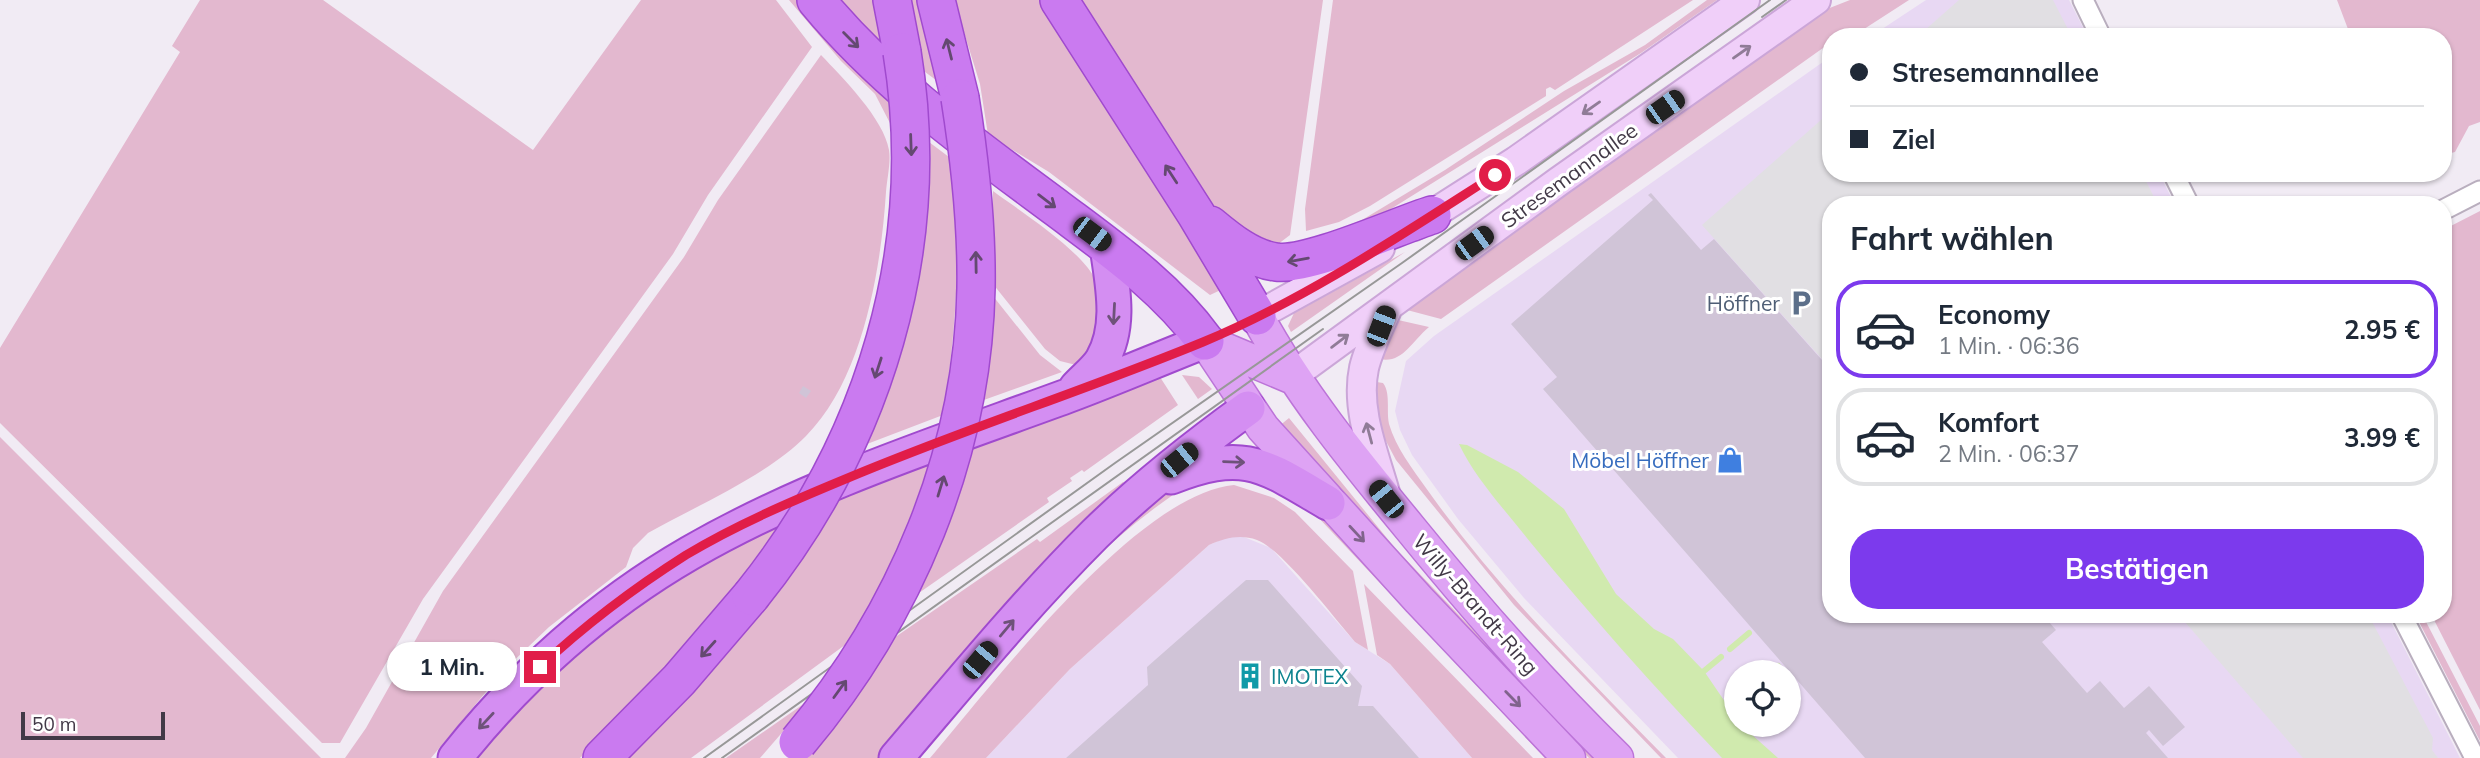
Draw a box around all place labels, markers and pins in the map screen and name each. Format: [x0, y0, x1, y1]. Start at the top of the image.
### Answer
parking icon: Höffner [1786, 288, 1816, 318]
place label: Höffner [1707, 290, 1780, 316]
shop icon: Möbel Höffner [1715, 445, 1745, 475]
place label: Möbel Höffner [1571, 447, 1709, 473]
building icon: IMOTEX [1235, 661, 1265, 691]
place label: IMOTEX [1271, 663, 1349, 689]

